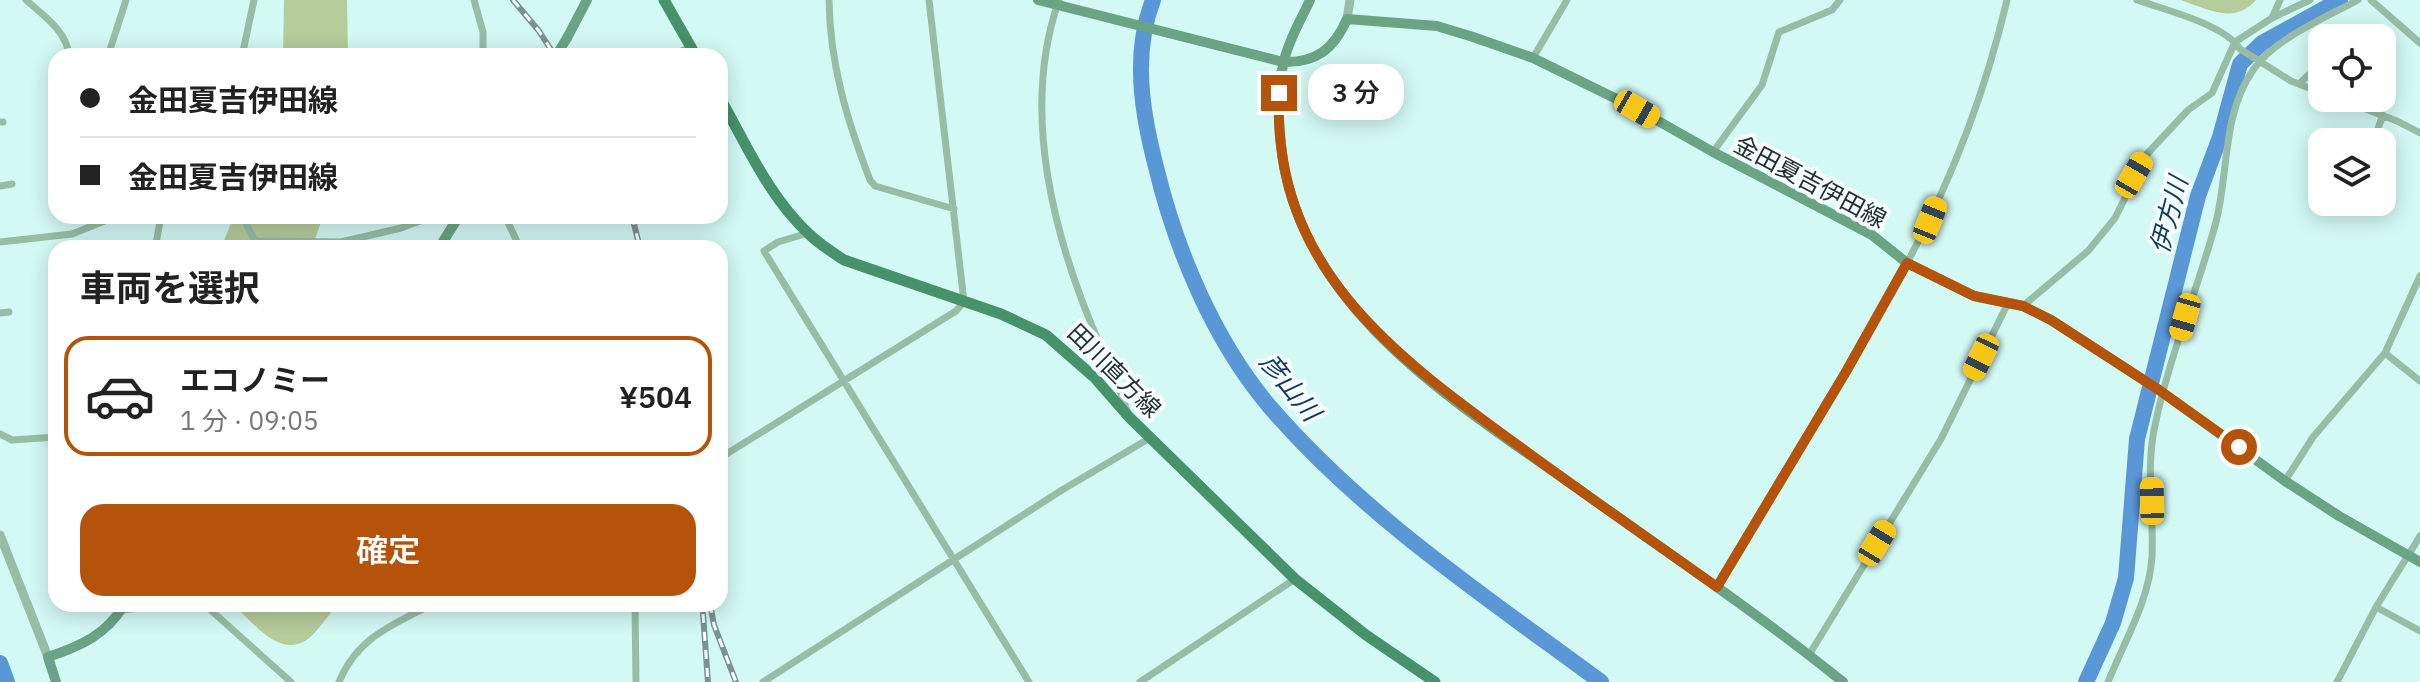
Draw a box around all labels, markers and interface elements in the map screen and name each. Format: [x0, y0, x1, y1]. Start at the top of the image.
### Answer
map controls [2308, 24, 2396, 216]
button: locate [2308, 24, 2396, 112]
callout: 3 分 [1307, 65, 1403, 121]
route end [1261, 75, 1297, 111]
text: 3 分 [1332, 75, 1380, 109]
text: 金田夏吉伊田線 [128, 80, 338, 119]
car [1610, 87, 1664, 131]
street label: 金田夏吉伊田線 [1729, 128, 1892, 235]
button: layers [2308, 128, 2396, 216]
car [2112, 148, 2156, 202]
text: 金田夏吉伊田線 [128, 157, 338, 196]
water label: 伊方川 [2142, 170, 2195, 257]
car [1910, 193, 1950, 247]
text: 車両を選択 [80, 264, 260, 311]
car [2167, 291, 2203, 343]
street label: 田川直方線 [1061, 317, 1168, 424]
car [1960, 330, 2002, 384]
water label: 彦山川 [1253, 345, 1330, 430]
icon: car [84, 360, 156, 432]
text: エコノミー [180, 360, 330, 399]
text: ¥504 [619, 377, 692, 416]
text: 1 分 · 09:05 [180, 403, 318, 437]
route start [2221, 429, 2257, 465]
car [2140, 477, 2164, 525]
button: 確定 [80, 504, 696, 596]
car [1854, 516, 1900, 570]

